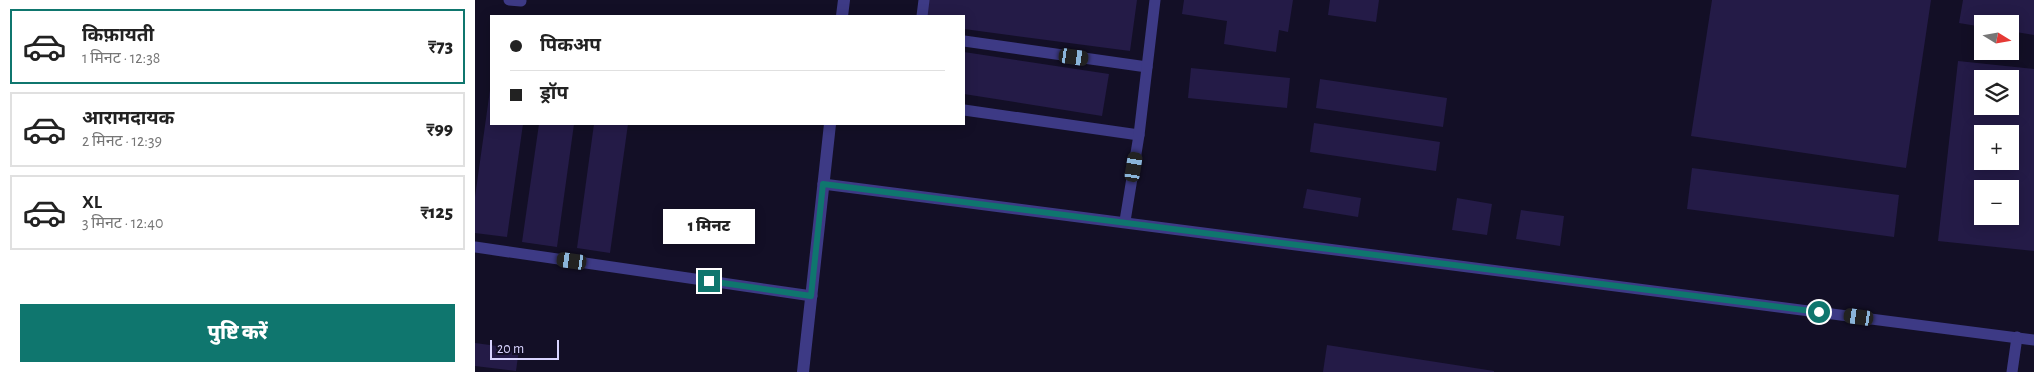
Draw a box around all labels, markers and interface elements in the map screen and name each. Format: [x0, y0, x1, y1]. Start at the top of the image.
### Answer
north arrow [1974, 15, 2019, 60]
map controls [1974, 15, 2019, 225]
icon: car [22, 24, 67, 69]
text: किफ़ायती [82, 26, 154, 45]
text: पिकअप [540, 36, 601, 55]
text: ₹73 [428, 37, 453, 56]
car [1058, 47, 1089, 67]
text: 1 मिनट · 12:38 [82, 50, 160, 66]
button: layers [1974, 70, 2019, 115]
text: ड्रॉप [540, 84, 568, 103]
icon: car [22, 107, 67, 152]
text: आरामदायक [82, 109, 174, 128]
text: ₹99 [426, 120, 453, 139]
button: + [1974, 125, 2019, 170]
text: 2 मिनट · 12:39 [82, 133, 162, 149]
car [1124, 151, 1143, 183]
button: − [1974, 180, 2019, 225]
icon: car [22, 190, 67, 235]
text: XL [82, 193, 102, 212]
text: ₹125 [420, 203, 453, 222]
callout: 1 मिनट [663, 208, 755, 244]
text: 3 मिनट · 12:40 [82, 215, 163, 231]
text: 1 मिनट [688, 218, 730, 234]
car [556, 251, 587, 271]
route end [698, 270, 720, 292]
route start [1808, 301, 1830, 323]
button: पुष्टि करें [20, 304, 455, 362]
car [1843, 307, 1874, 327]
scale bar [490, 337, 559, 360]
text: 20 m [497, 342, 524, 356]

